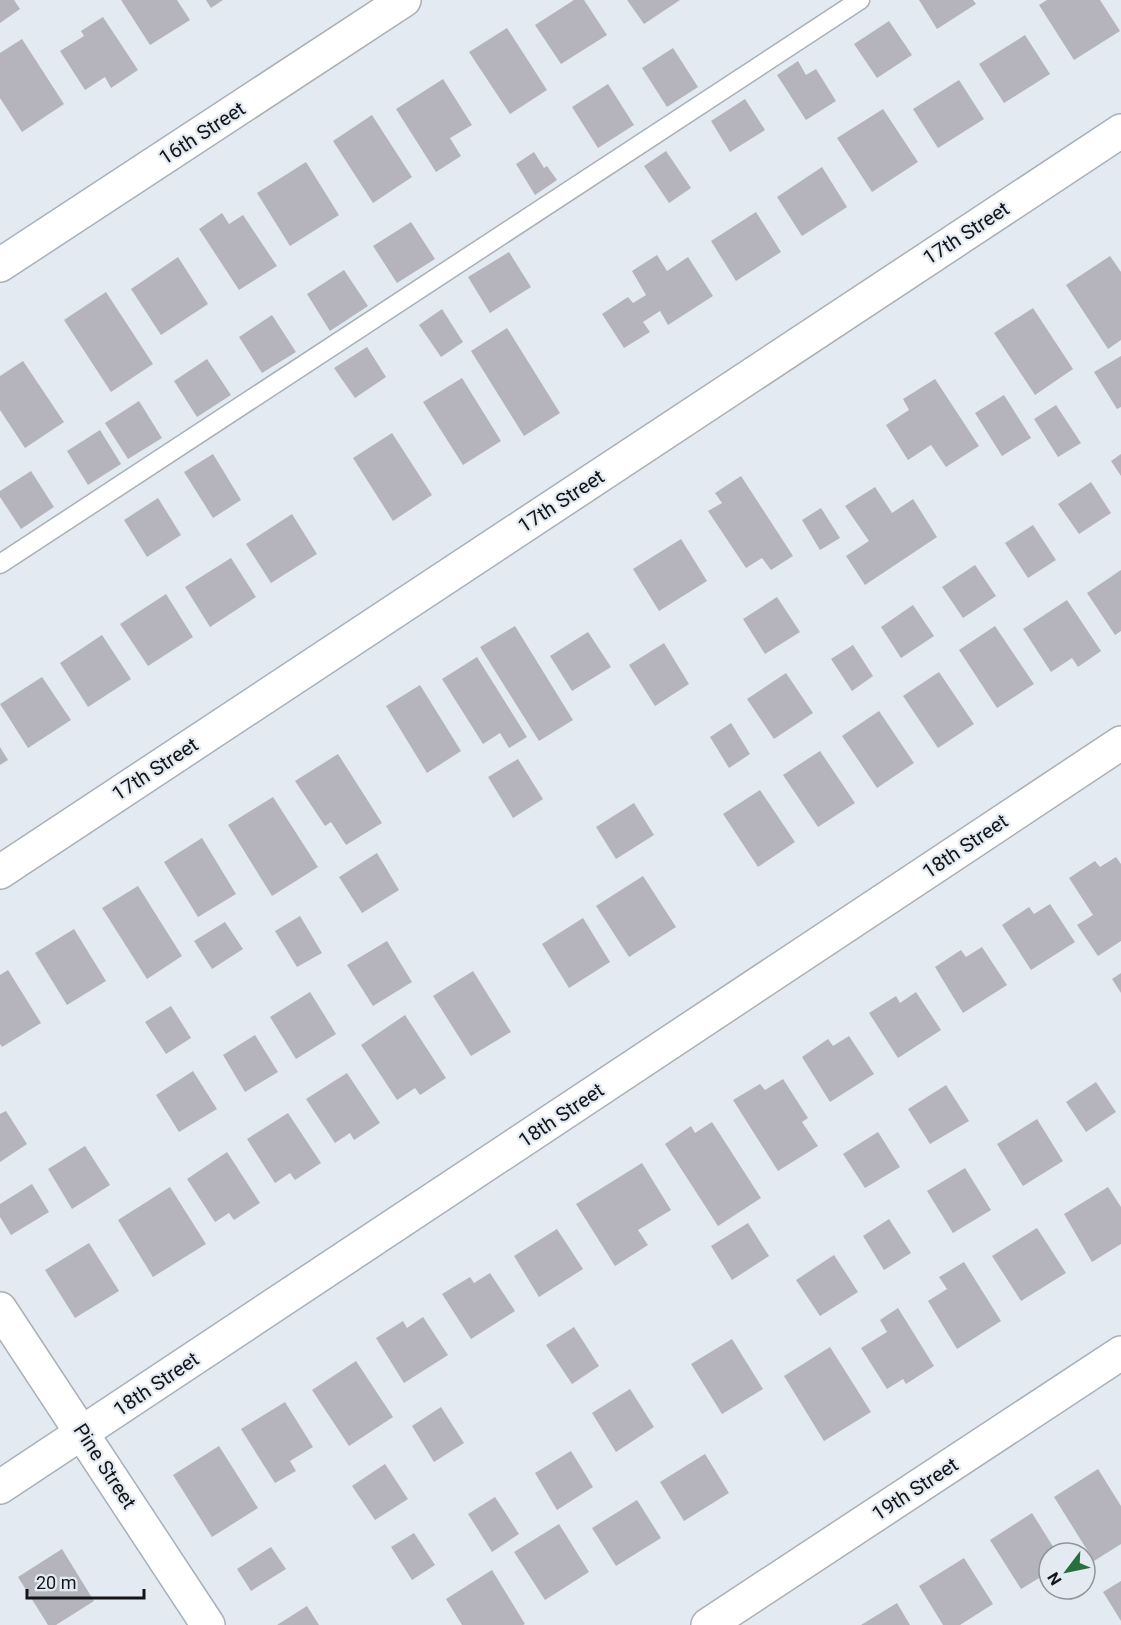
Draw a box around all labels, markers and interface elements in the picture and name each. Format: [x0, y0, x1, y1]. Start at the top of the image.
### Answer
street label: 16th Street [154, 96, 250, 170]
street label: 17th Street [918, 196, 1014, 270]
street label: 17th Street [513, 464, 609, 538]
street label: 17th Street [107, 732, 203, 806]
street label: 18th Street [918, 809, 1012, 883]
street label: 18th Street [514, 1078, 608, 1152]
street label: 18th Street [109, 1347, 203, 1421]
street label: Pine Street [69, 1419, 141, 1513]
street label: 19th Street [867, 1452, 963, 1526]
north arrow [1037, 1541, 1097, 1601]
scale bar [27, 1562, 144, 1600]
text: N [1044, 1569, 1066, 1589]
text: 20 m [36, 1572, 76, 1593]

